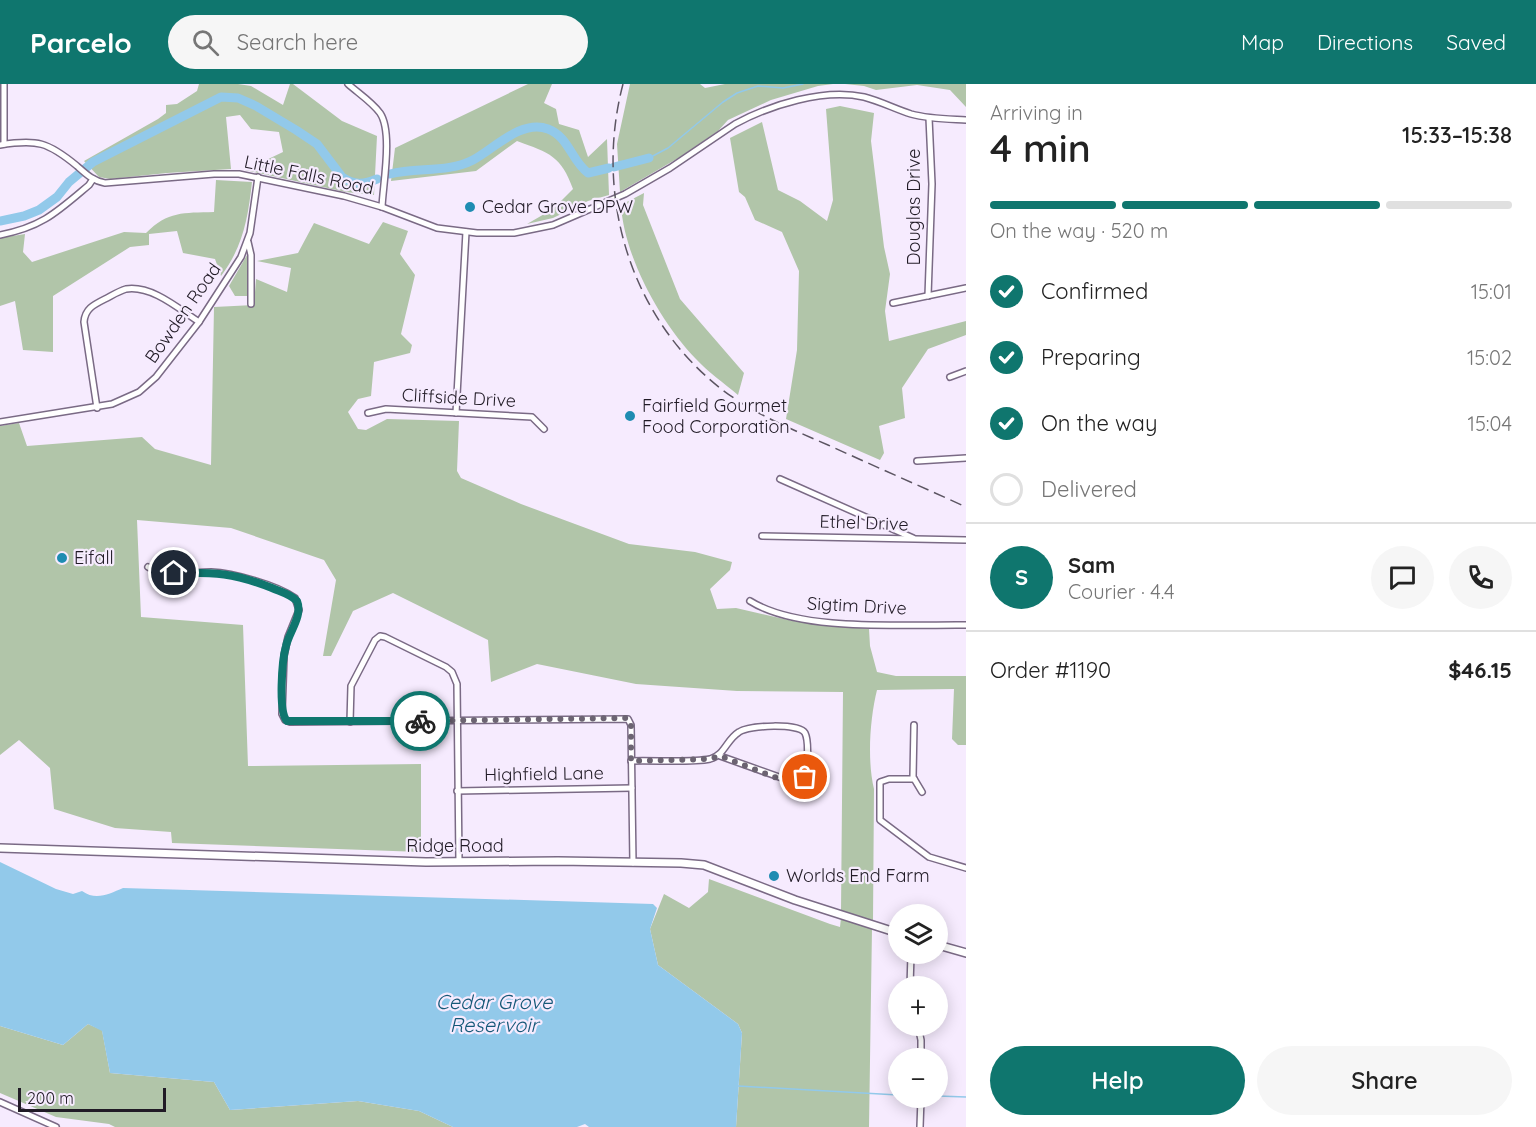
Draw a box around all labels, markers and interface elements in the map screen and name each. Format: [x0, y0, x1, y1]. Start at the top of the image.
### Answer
search box [168, 15, 588, 69]
text: Parcelo [30, 25, 132, 60]
icon: search [189, 26, 222, 59]
text: Search here [237, 28, 358, 56]
text: Map [1241, 29, 1284, 55]
text: Directions [1317, 29, 1413, 55]
text: Saved [1446, 29, 1506, 55]
text: Arriving in [990, 100, 1083, 125]
text: 15:33–15:38 [1402, 121, 1512, 149]
text: 4 min [990, 123, 1091, 172]
street label: Douglas Drive [902, 149, 925, 265]
street label: Little Falls Road [242, 150, 376, 199]
place label: Cedar Grove DPW [482, 195, 633, 218]
marker: Cedar Grove DPW [463, 200, 477, 214]
text: On the way · 520 m [990, 218, 1168, 243]
street label: Bowden Road [140, 258, 226, 367]
icon: check [990, 275, 1023, 308]
text: Confirmed [1041, 277, 1148, 305]
text: 15:01 [1471, 279, 1512, 304]
icon: check [990, 341, 1023, 374]
text: Preparing [1041, 343, 1141, 371]
text: 15:02 [1467, 345, 1512, 370]
street label: Cliffside Drive [401, 383, 517, 412]
place label: Fairfield Gourmet Food Corporation [642, 394, 790, 438]
icon: check [990, 407, 1023, 440]
marker: Fairfield Gourmet Food Corporation [623, 409, 637, 423]
text: On the way [1041, 409, 1157, 437]
text: 15:04 [1468, 411, 1512, 436]
text: Delivered [1041, 475, 1137, 503]
street label: Ethel Drive [819, 509, 909, 536]
place label: Eifall [74, 546, 114, 569]
button: chat [1371, 546, 1434, 609]
button: phone [1449, 546, 1512, 609]
pin [148, 547, 199, 598]
marker: Eifall [55, 551, 69, 565]
text: Sam [1068, 551, 1115, 579]
icon: home [157, 556, 190, 589]
text: S [1015, 563, 1028, 591]
text: Courier · 4.4 [1068, 579, 1174, 604]
street label: Sigtim Drive [807, 591, 907, 620]
text: Order #1190 [990, 656, 1111, 684]
text: $46.15 [1448, 656, 1512, 684]
courier [390, 691, 450, 751]
icon: bike [404, 705, 437, 738]
pin [779, 751, 830, 802]
icon: bag [788, 760, 821, 793]
street label: Highfield Lane [484, 761, 604, 786]
street label: Ridge Road [406, 834, 504, 857]
place label: Worlds End Farm [786, 864, 930, 887]
marker: Worlds End Farm [767, 869, 781, 883]
map controls [888, 904, 948, 1108]
button: layers [888, 904, 948, 964]
button: + [888, 976, 948, 1036]
water label: Cedar Grove Reservoir [436, 989, 553, 1037]
button: Help [990, 1046, 1245, 1115]
button: Share [1257, 1046, 1512, 1115]
button: − [888, 1048, 948, 1108]
scale bar [18, 1085, 166, 1112]
text: 200 m [27, 1088, 74, 1108]

